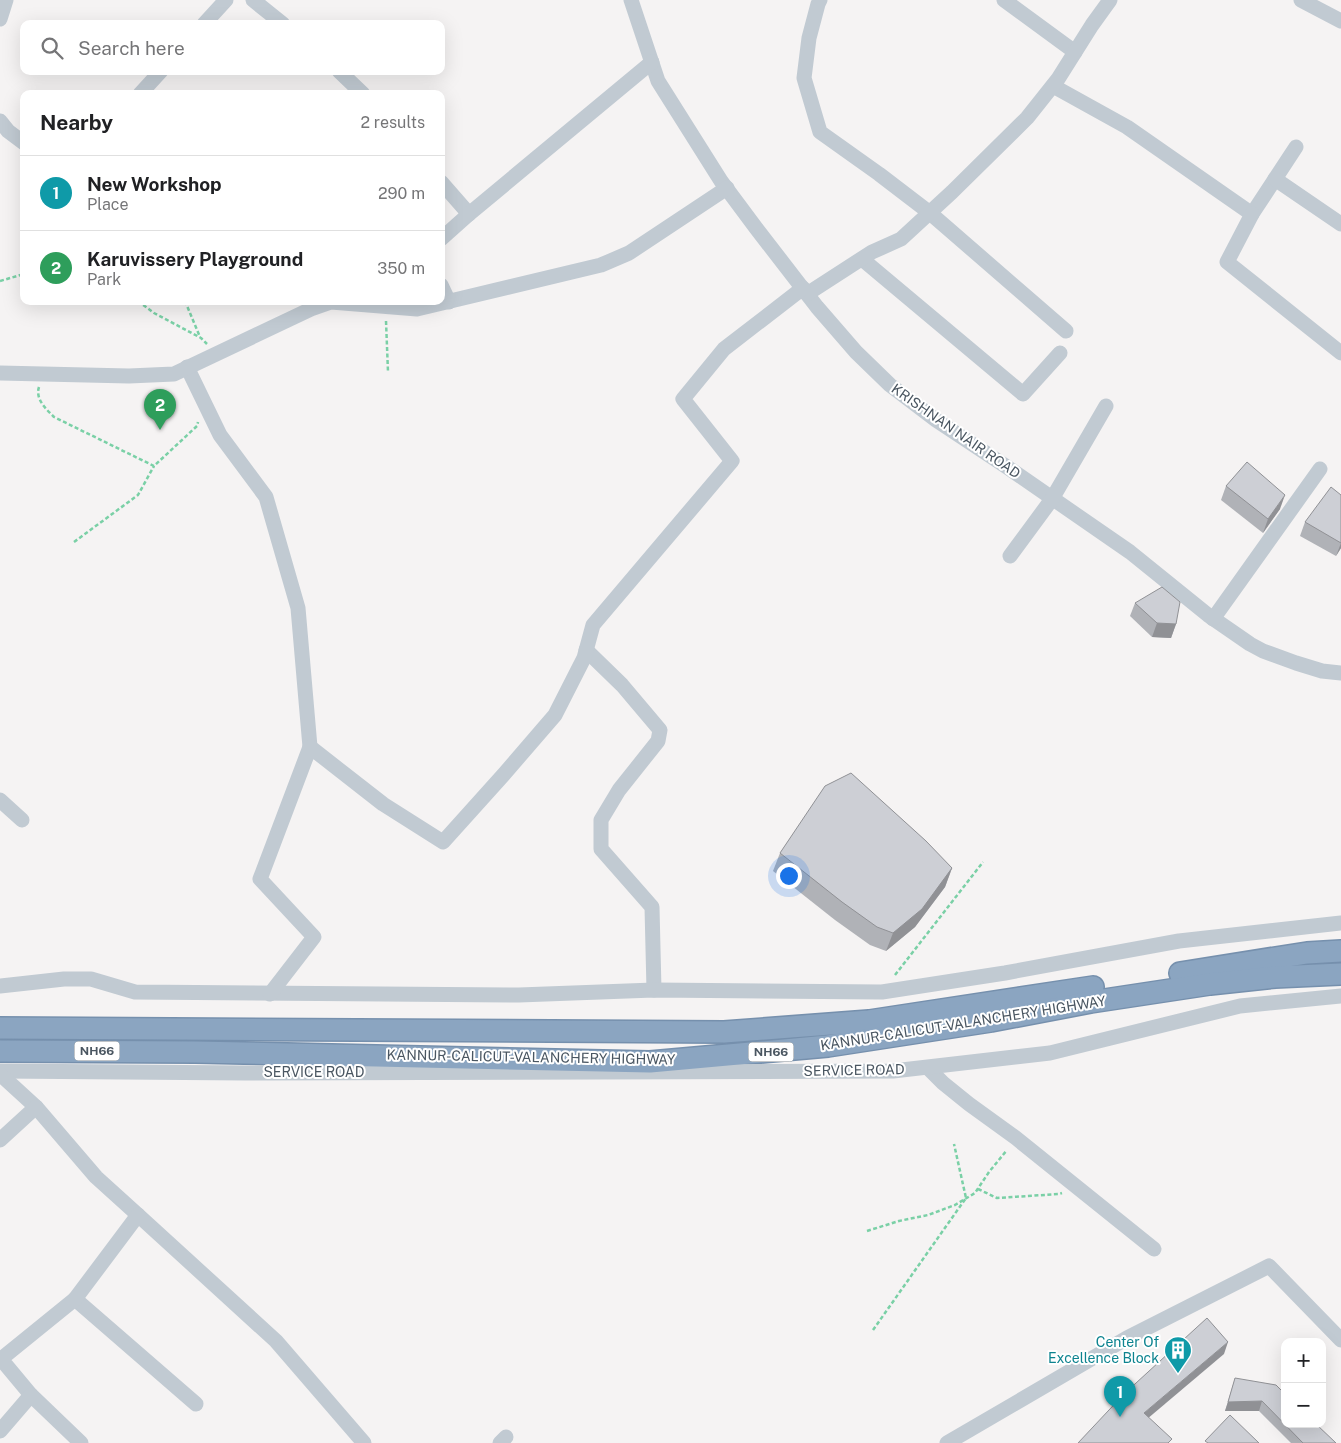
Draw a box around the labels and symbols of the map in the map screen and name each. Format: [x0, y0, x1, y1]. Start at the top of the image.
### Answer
street label: KRISHNAN NAIR ROAD [889, 380, 1023, 482]
pin: 2 [144, 389, 176, 430]
your location [776, 863, 802, 889]
street label: KANNUR-CALICUT-VALANCHERY HIGHWAY [819, 992, 1107, 1053]
road number: NH66 [74, 1042, 120, 1060]
road number: NH66 [748, 1042, 794, 1062]
street label: KANNUR-CALICUT-VALANCHERY HIGHWAY [386, 1046, 676, 1068]
street label: SERVICE ROAD [803, 1061, 905, 1079]
street label: SERVICE ROAD [263, 1064, 365, 1080]
place label: Center Of Excellence Block [1048, 1334, 1159, 1366]
building icon: Center Of Excellence Block [1163, 1335, 1193, 1374]
pin: 1 [1104, 1376, 1136, 1417]

